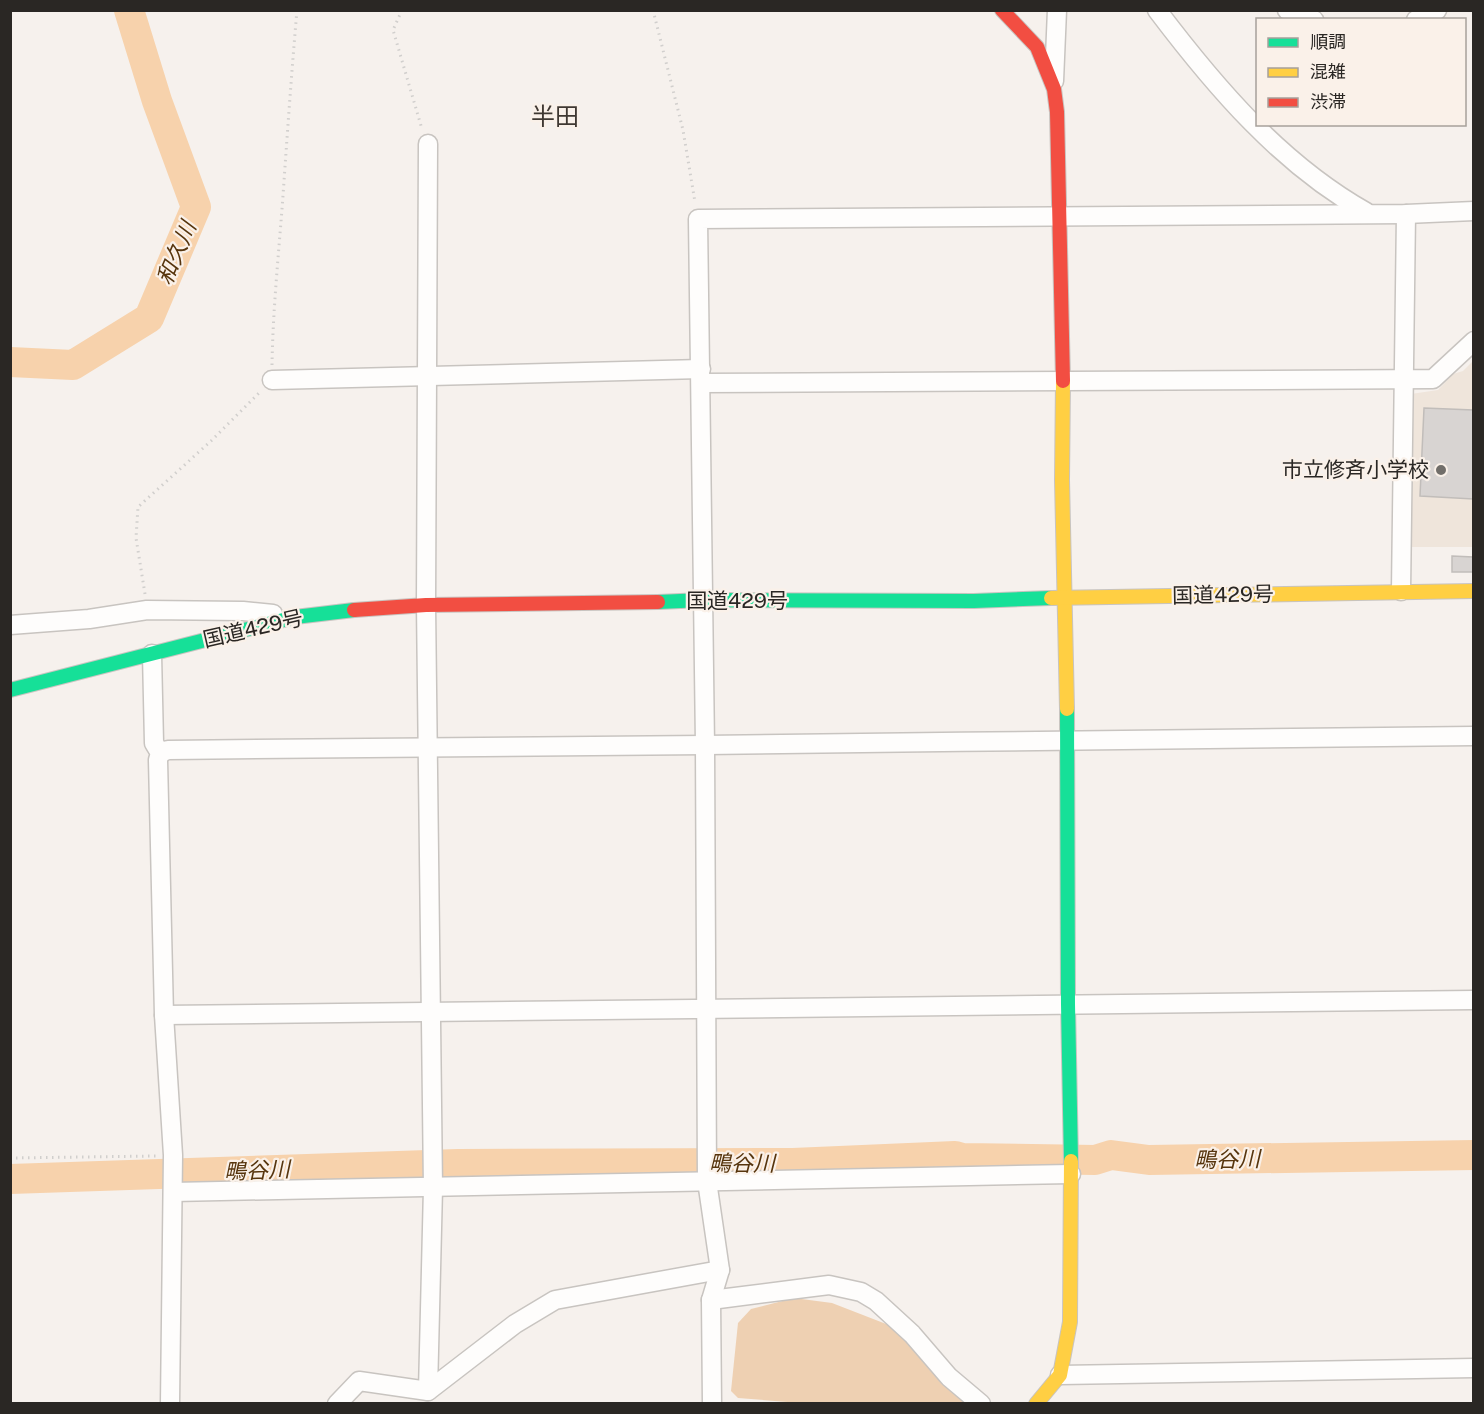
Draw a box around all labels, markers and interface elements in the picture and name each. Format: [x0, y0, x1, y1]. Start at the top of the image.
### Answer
legend [1256, 18, 1466, 126]
text: 順調 [1310, 31, 1346, 52]
text: 混雑 [1310, 61, 1346, 82]
text: 渋滞 [1310, 91, 1346, 112]
district label: 半田 [531, 102, 579, 130]
water label: 和久川 [151, 216, 202, 288]
place label: 市立修斉小学校 [1282, 457, 1429, 482]
marker: 市立修斉小学校 [1434, 463, 1448, 477]
street label: 国道429号 [1172, 581, 1274, 608]
street label: 国道429号 [686, 588, 788, 613]
street label: 国道429号 [200, 605, 305, 652]
water label: 鴫谷川 [1194, 1145, 1262, 1173]
water label: 鴫谷川 [709, 1150, 777, 1176]
water label: 鴫谷川 [224, 1156, 292, 1184]

